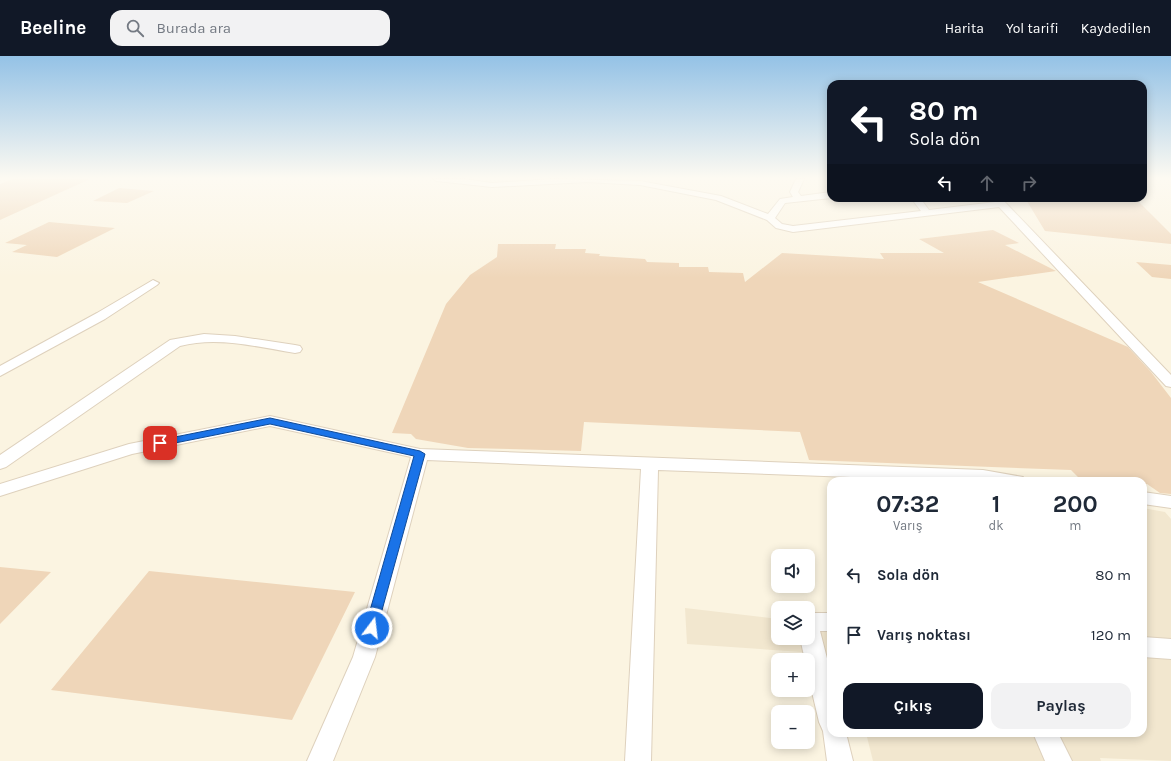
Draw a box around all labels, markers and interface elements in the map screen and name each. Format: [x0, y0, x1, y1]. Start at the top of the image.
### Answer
search box [110, 10, 390, 46]
text: Beeline [20, 17, 86, 39]
icon: search [124, 17, 146, 39]
text: Burada ara [156, 19, 231, 37]
text: Harita [945, 20, 984, 37]
text: Yol tarifi [1006, 20, 1059, 37]
text: Kaydedilen [1081, 20, 1151, 37]
text: 80 m [909, 94, 978, 127]
icon: left [843, 96, 895, 148]
text: Sola dön [909, 128, 980, 150]
icon: left [934, 172, 956, 194]
icon: ahead [976, 172, 998, 194]
icon: right [1018, 172, 1040, 194]
pin [143, 426, 177, 460]
icon: arrive [149, 432, 171, 454]
text: 07:32 [876, 490, 939, 518]
text: 1 [992, 490, 1000, 518]
text: 200 [1053, 490, 1098, 518]
text: Varış [893, 518, 923, 533]
text: dk [989, 518, 1004, 533]
text: m [1069, 518, 1081, 533]
map controls [771, 549, 815, 749]
button: sound [771, 549, 815, 593]
icon: left [843, 564, 865, 586]
text: Sola dön [877, 566, 939, 584]
text: 80 m [1095, 566, 1131, 584]
button: layers [771, 601, 815, 645]
position arrow [351, 607, 393, 649]
icon: arrive [843, 624, 865, 646]
text: Varış noktası [877, 626, 971, 644]
text: 120 m [1091, 626, 1131, 644]
button: + [771, 653, 815, 697]
button: Çıkış [843, 683, 983, 729]
button: Paylaş [991, 683, 1131, 729]
button: − [771, 705, 815, 749]

